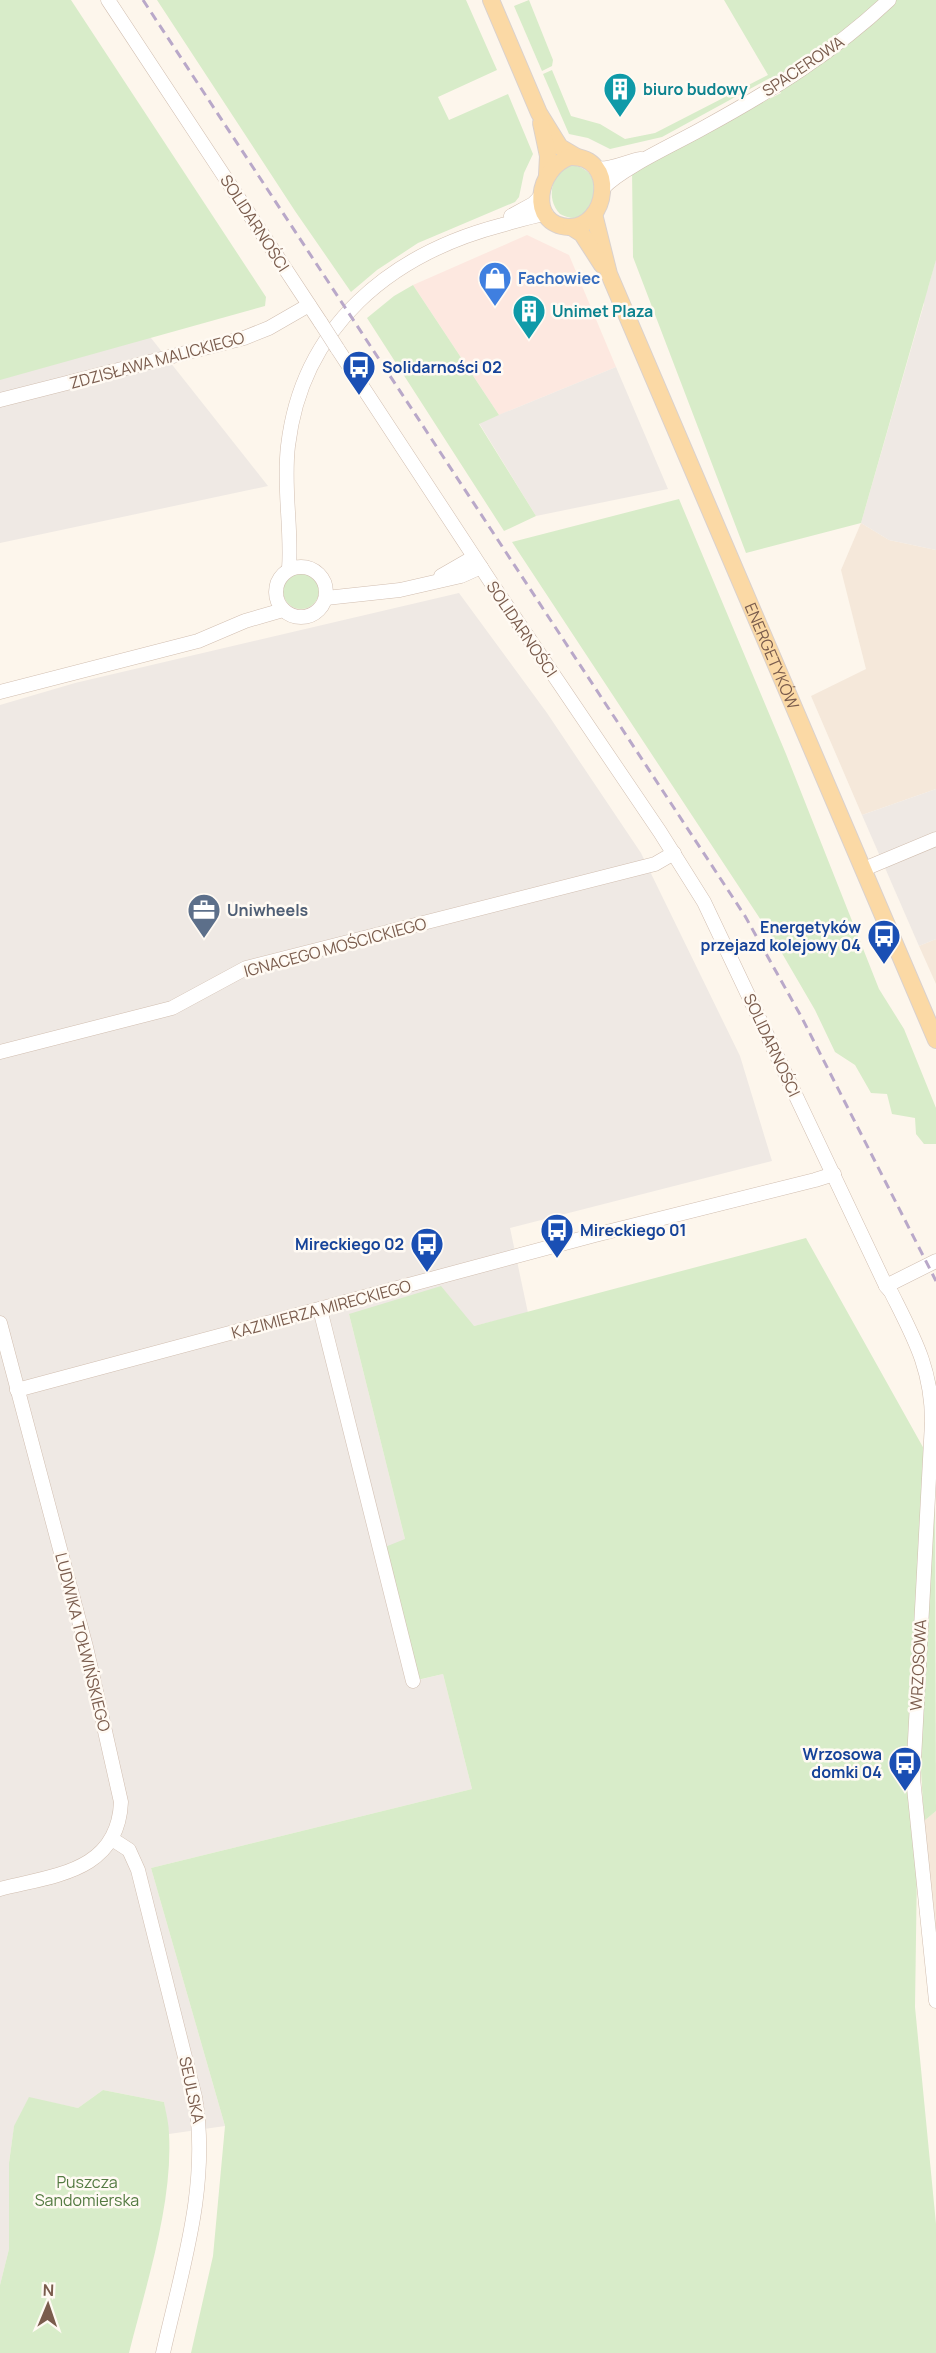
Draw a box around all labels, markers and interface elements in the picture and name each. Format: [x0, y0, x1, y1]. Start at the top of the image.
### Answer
street label: SPACEROWA [758, 31, 848, 101]
building icon: biuro budowy [602, 71, 638, 118]
place label: biuro budowy [643, 78, 748, 100]
street label: SOLIDARNOŚCI [215, 170, 295, 276]
shop icon: Fachowiec [477, 260, 513, 307]
place label: Fachowiec [518, 267, 600, 289]
building icon: Unimet Plaza [511, 293, 547, 340]
place label: Unimet Plaza [552, 300, 653, 322]
street label: ZDZISŁAWA MALICKIEGO [67, 326, 247, 394]
bus stop icon: Solidarności 02 [341, 349, 377, 396]
place label: Solidarności 02 [382, 356, 502, 378]
street label: SOLIDARNOŚCI [482, 577, 562, 681]
street label: ENERGETYKÓW [740, 599, 804, 712]
office icon: Uniwheels [186, 892, 222, 939]
place label: Uniwheels [227, 899, 309, 921]
street label: IGNACEGO MOŚCICKIEGO [241, 912, 429, 982]
place label: Energetyków przejazd kolejowy 04 [701, 916, 861, 956]
bus stop icon: Energetyków przejazd kolejowy 04 [866, 918, 902, 965]
street label: SOLIDARNOŚCI [738, 990, 806, 1100]
bus stop icon: Mireckiego 01 [539, 1212, 575, 1259]
place label: Mireckiego 01 [580, 1219, 686, 1241]
bus stop icon: Mireckiego 02 [409, 1226, 445, 1273]
place label: Mireckiego 02 [295, 1233, 404, 1255]
street label: KAZIMIERZA MIRECKIEGO [229, 1274, 414, 1344]
street label: LUDWIKA TOŁWIŃSKIEGO [50, 1550, 116, 1734]
street label: WRZOSOWA [905, 1619, 931, 1711]
place label: Wrzosowa domki 04 [803, 1743, 882, 1783]
bus stop icon: Wrzosowa domki 04 [887, 1745, 923, 1792]
street label: SEULSKA [174, 2055, 210, 2125]
park label: Puszcza Sandomierska [35, 2171, 139, 2211]
north arrow [18, 2275, 78, 2335]
text: N [42, 2279, 55, 2301]

